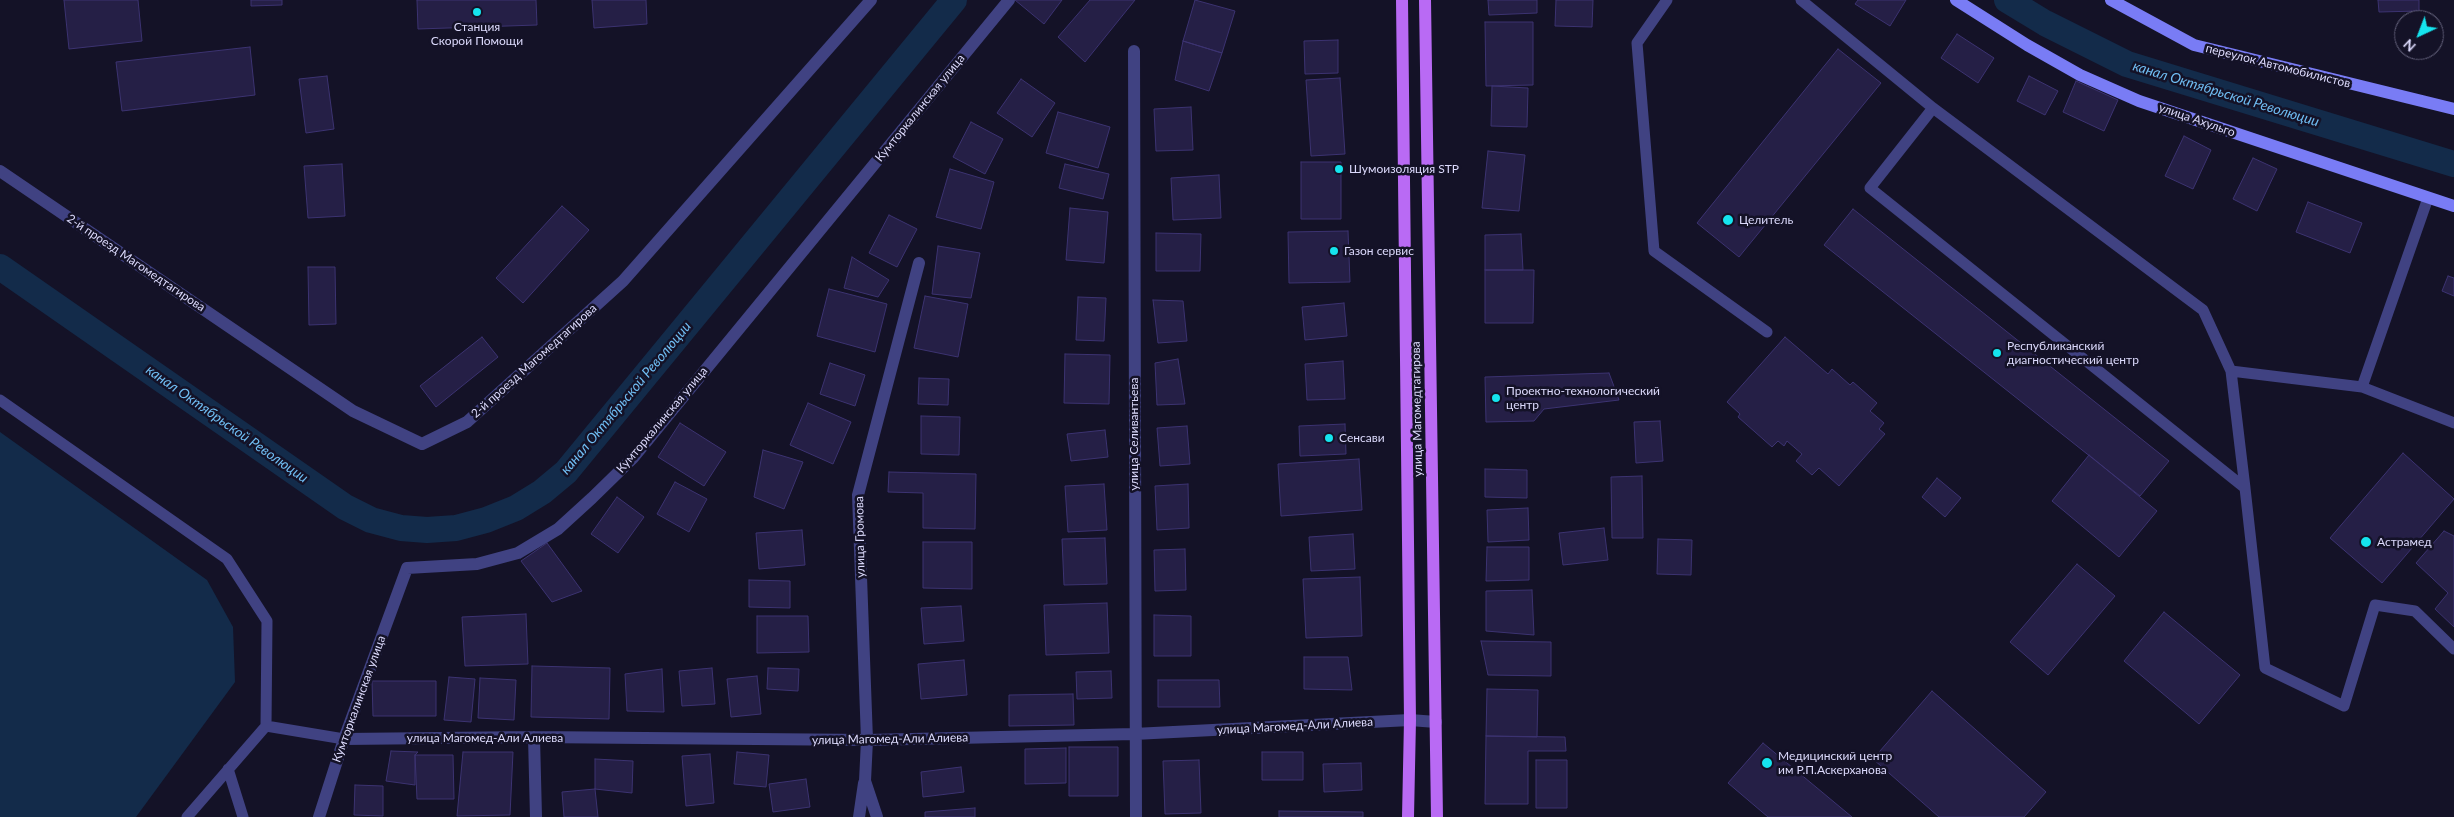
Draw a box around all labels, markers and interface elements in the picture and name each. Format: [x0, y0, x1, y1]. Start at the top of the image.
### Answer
marker: Станция Скорой Помощи [471, 6, 483, 18]
north arrow [2394, 10, 2444, 60]
place label: Станция Скорой Помощи [431, 20, 523, 48]
text: N [2399, 36, 2419, 56]
street label: переулок Автомобилистов [2204, 41, 2352, 91]
street label: Кумторкалинская улица [872, 51, 968, 165]
water label: канал Октябрьской Революции [2131, 58, 2321, 130]
street label: улица Ахульго [2157, 100, 2237, 140]
place label: Шумоизоляция STP [1349, 162, 1459, 176]
marker: Шумоизоляция STP [1333, 163, 1345, 175]
street label: 2-й проезд Магомедтагирова [64, 211, 208, 315]
marker: Целитель [1721, 213, 1735, 227]
place label: Целитель [1739, 213, 1793, 227]
place label: Газон сервис [1344, 244, 1414, 258]
marker: Газон сервис [1328, 245, 1340, 257]
street label: 2-й проезд Магомедтагирова [468, 301, 600, 421]
water label: канал Октябрьской Революции [557, 318, 695, 478]
place label: Республиканский диагностический центр [2007, 339, 2139, 367]
street label: улица Магомедтагирова [1409, 341, 1425, 477]
marker: Республиканский диагностический центр [1991, 347, 2003, 359]
water label: канал Октябрьской Революции [143, 361, 311, 487]
street label: Кумторкалинская улица [613, 364, 711, 476]
street label: улица Селивантьева [1127, 378, 1141, 490]
place label: Проектно-технологический центр [1506, 384, 1660, 412]
marker: Проектно-технологический центр [1490, 392, 1502, 404]
place label: Сенсави [1339, 431, 1385, 445]
marker: Сенсави [1323, 432, 1335, 444]
street label: улица Громова [852, 496, 868, 578]
marker: Астрамед [2359, 535, 2373, 549]
place label: Астрамед [2377, 535, 2432, 549]
street label: Кумторкалинская улица [329, 634, 389, 764]
street label: улица Магомед-Али Алиева [1217, 715, 1373, 737]
street label: улица Магомед-Али Алиева [812, 730, 968, 748]
street label: улица Магомед-Али Алиева [407, 731, 563, 745]
place label: Медицинский центр им Р.П.Аскерханова [1778, 749, 1892, 777]
marker: Медицинский центр им Р.П.Аскерханова [1760, 756, 1774, 770]

